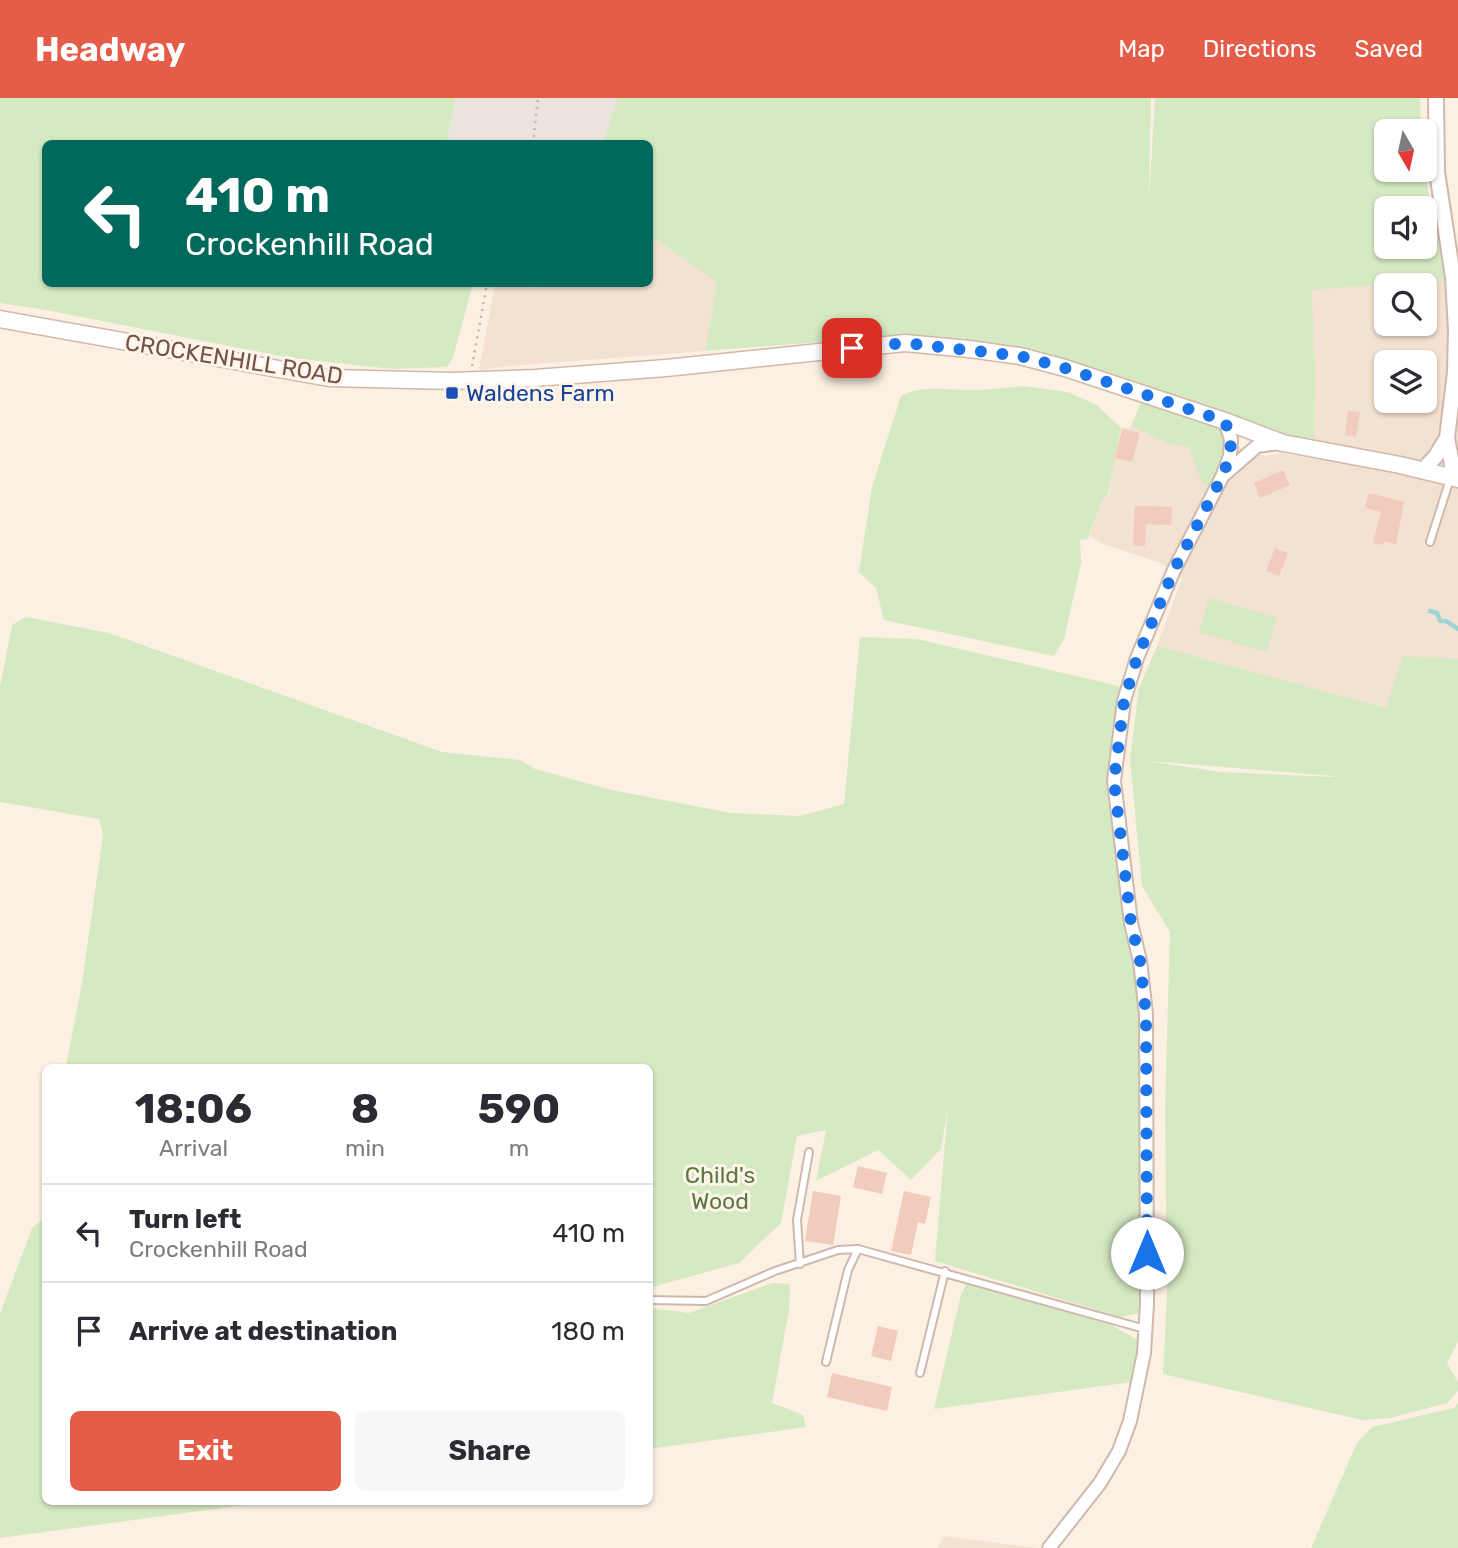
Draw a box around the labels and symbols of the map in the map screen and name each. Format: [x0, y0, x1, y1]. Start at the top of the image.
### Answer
north arrow [1374, 119, 1437, 182]
pin [822, 318, 882, 378]
street label: CROCKENHILL ROAD [123, 328, 345, 390]
place label: Waldens Farm [466, 379, 615, 407]
marker: Waldens Farm [444, 385, 460, 401]
park label: Child's Wood [685, 1161, 755, 1215]
position arrow [1110, 1216, 1184, 1290]

